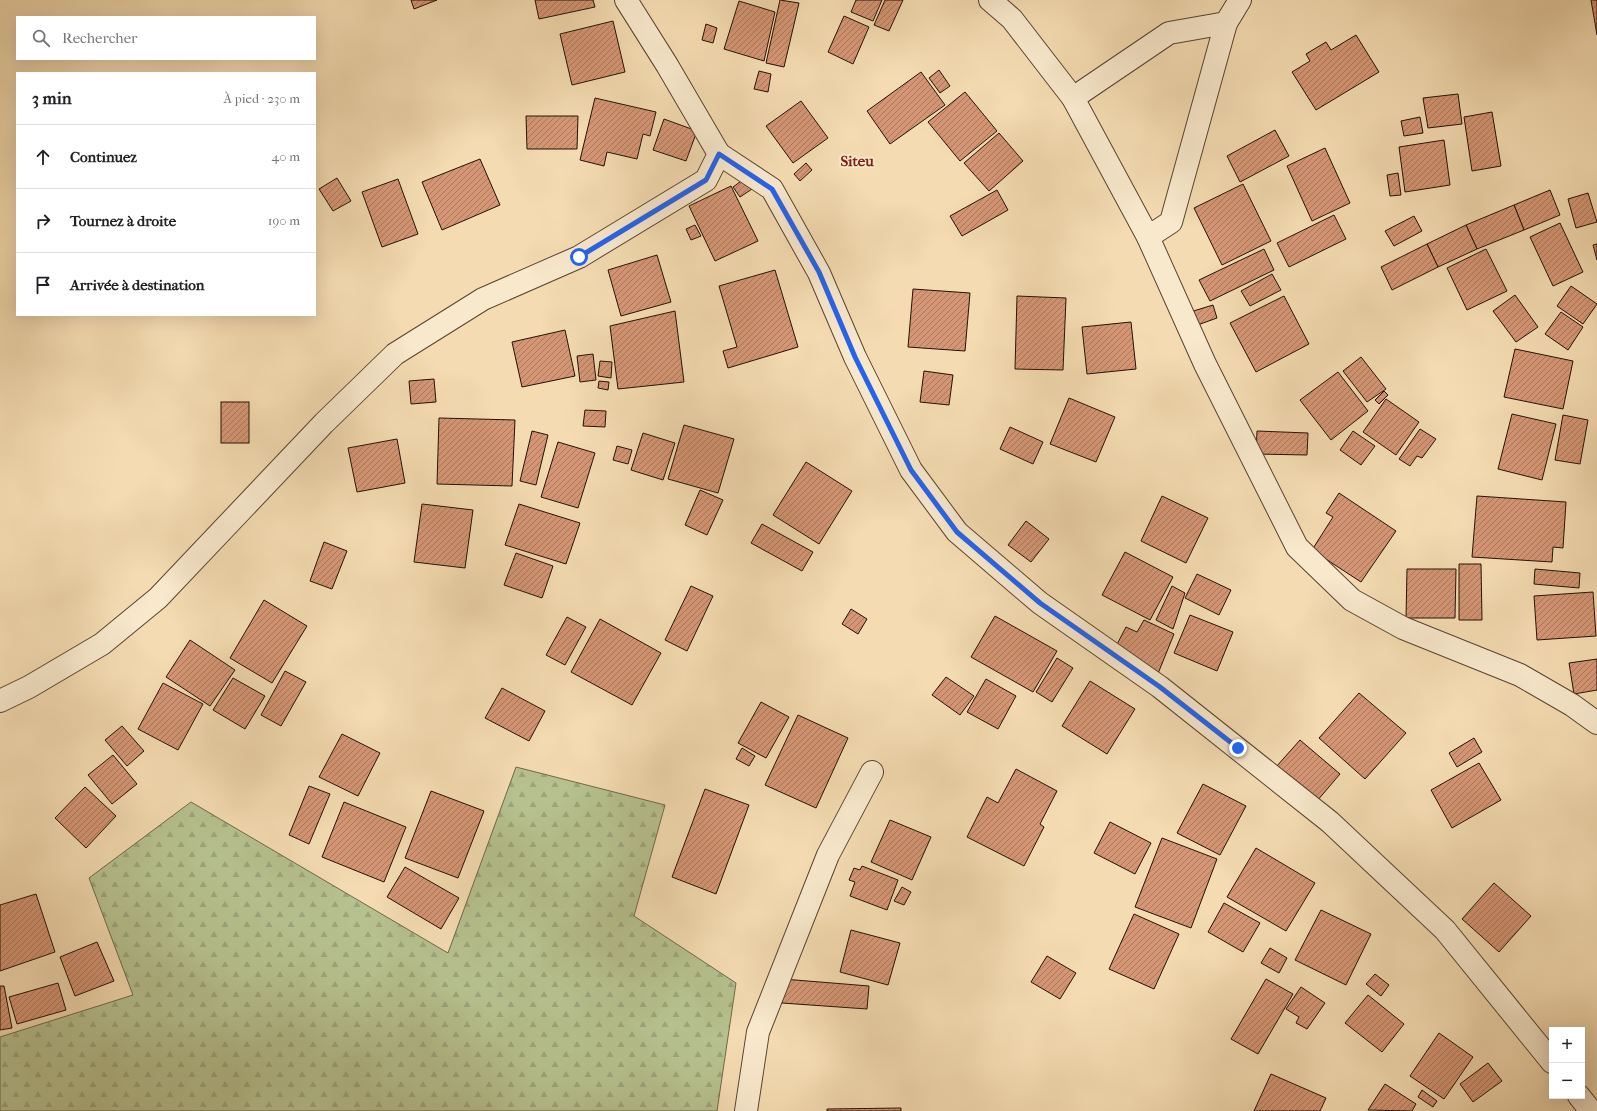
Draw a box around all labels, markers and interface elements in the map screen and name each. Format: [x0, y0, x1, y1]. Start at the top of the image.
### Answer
search box [16, 16, 316, 60]
icon: search [30, 27, 52, 49]
text: Rechercher [62, 29, 137, 47]
text: 3 min [32, 88, 72, 108]
text: À pied · 230 m [224, 91, 300, 106]
icon: ahead [32, 146, 54, 168]
text: Continuez [70, 148, 137, 166]
text: 40 m [272, 149, 300, 164]
district label: Siteu [840, 152, 874, 170]
icon: right [32, 210, 54, 232]
text: Tournez à droite [70, 212, 176, 230]
text: 190 m [268, 213, 300, 228]
route start [570, 248, 588, 266]
icon: arrive [32, 274, 54, 296]
text: Arrivée à destination [70, 276, 205, 294]
route end [1229, 739, 1247, 757]
map controls [1549, 1027, 1585, 1099]
button: + [1549, 1027, 1585, 1063]
button: − [1549, 1063, 1585, 1099]

